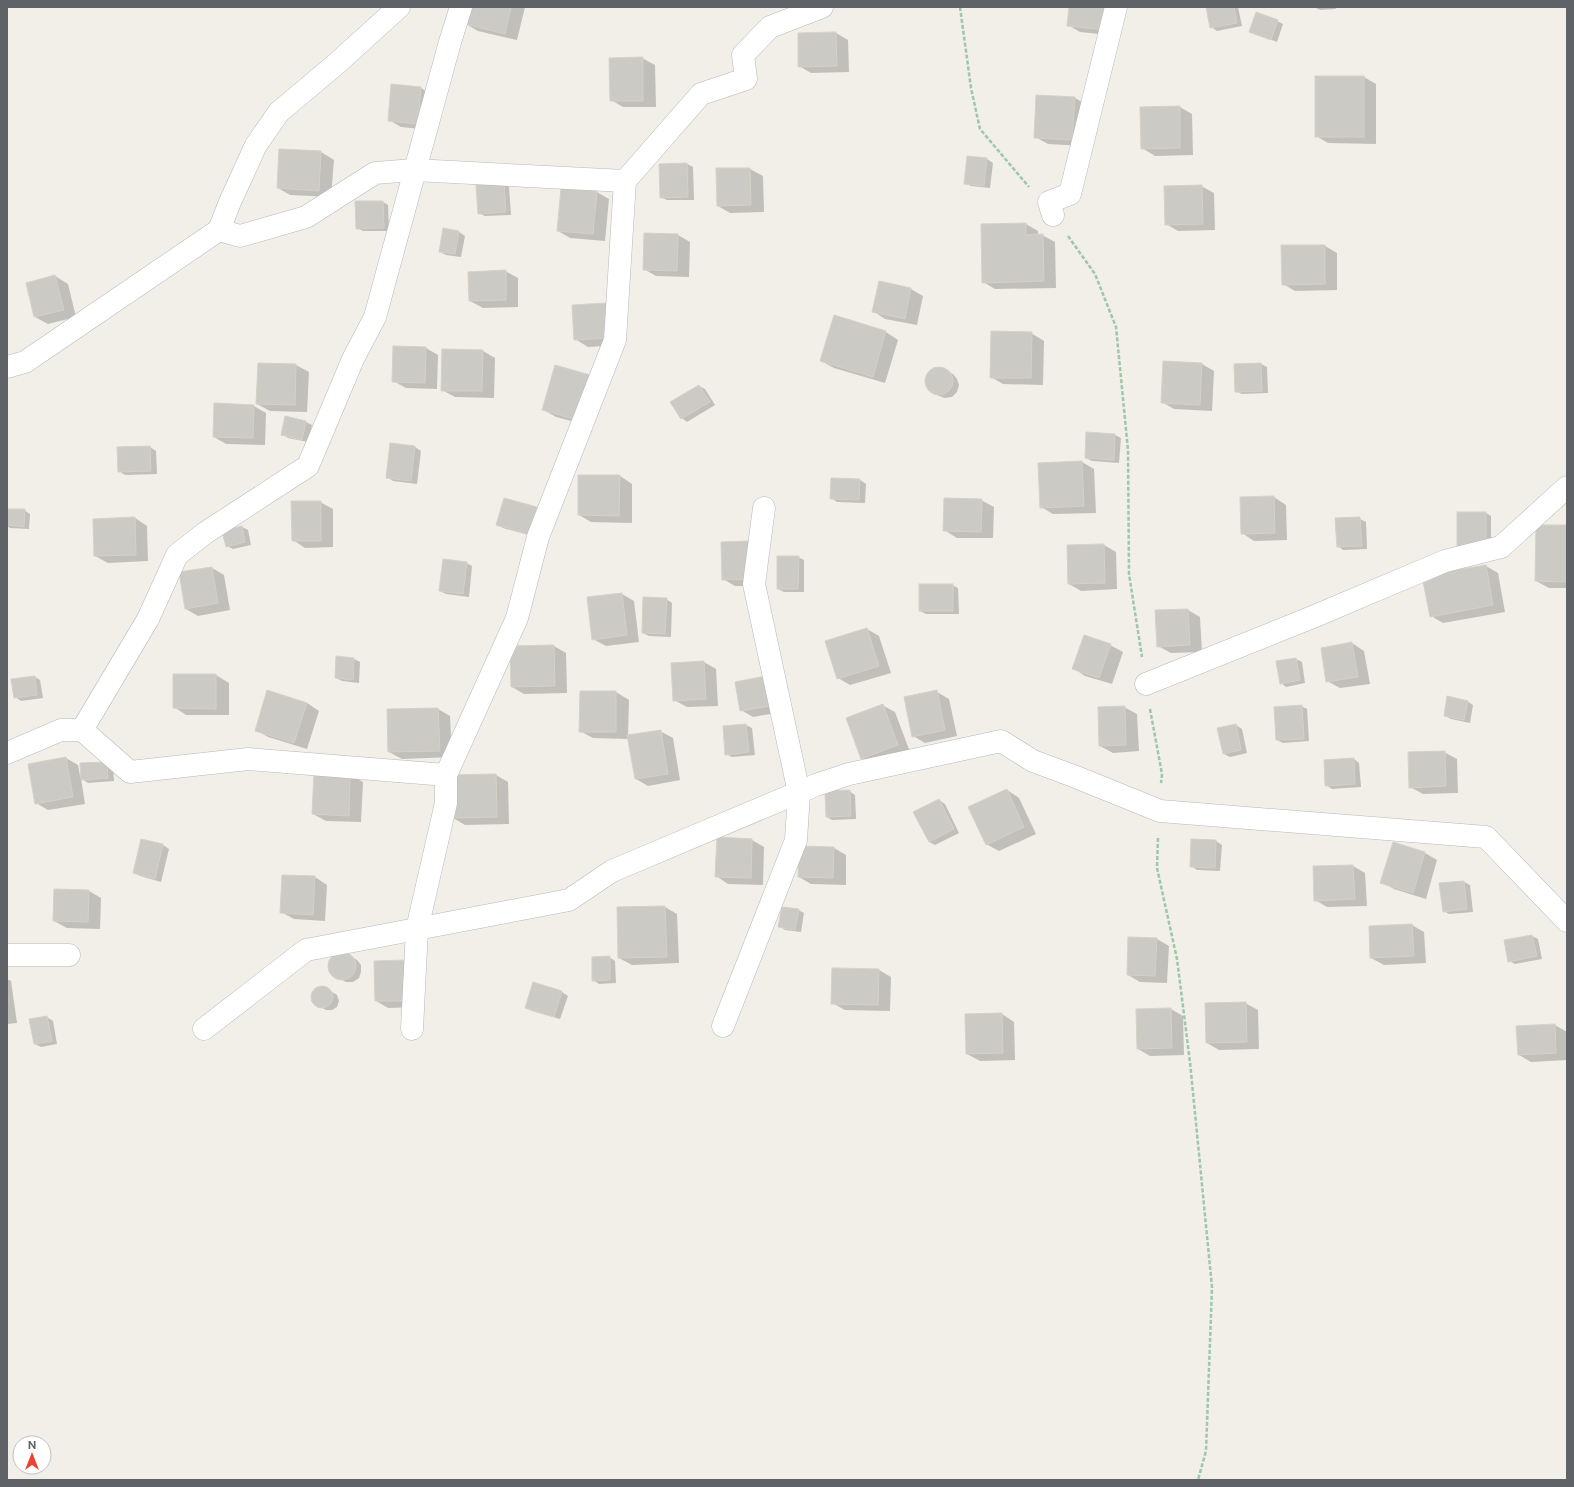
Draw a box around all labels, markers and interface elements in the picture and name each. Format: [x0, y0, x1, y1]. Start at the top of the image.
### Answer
north arrow [12, 1435, 52, 1475]
text: N [28, 1439, 36, 1451]

